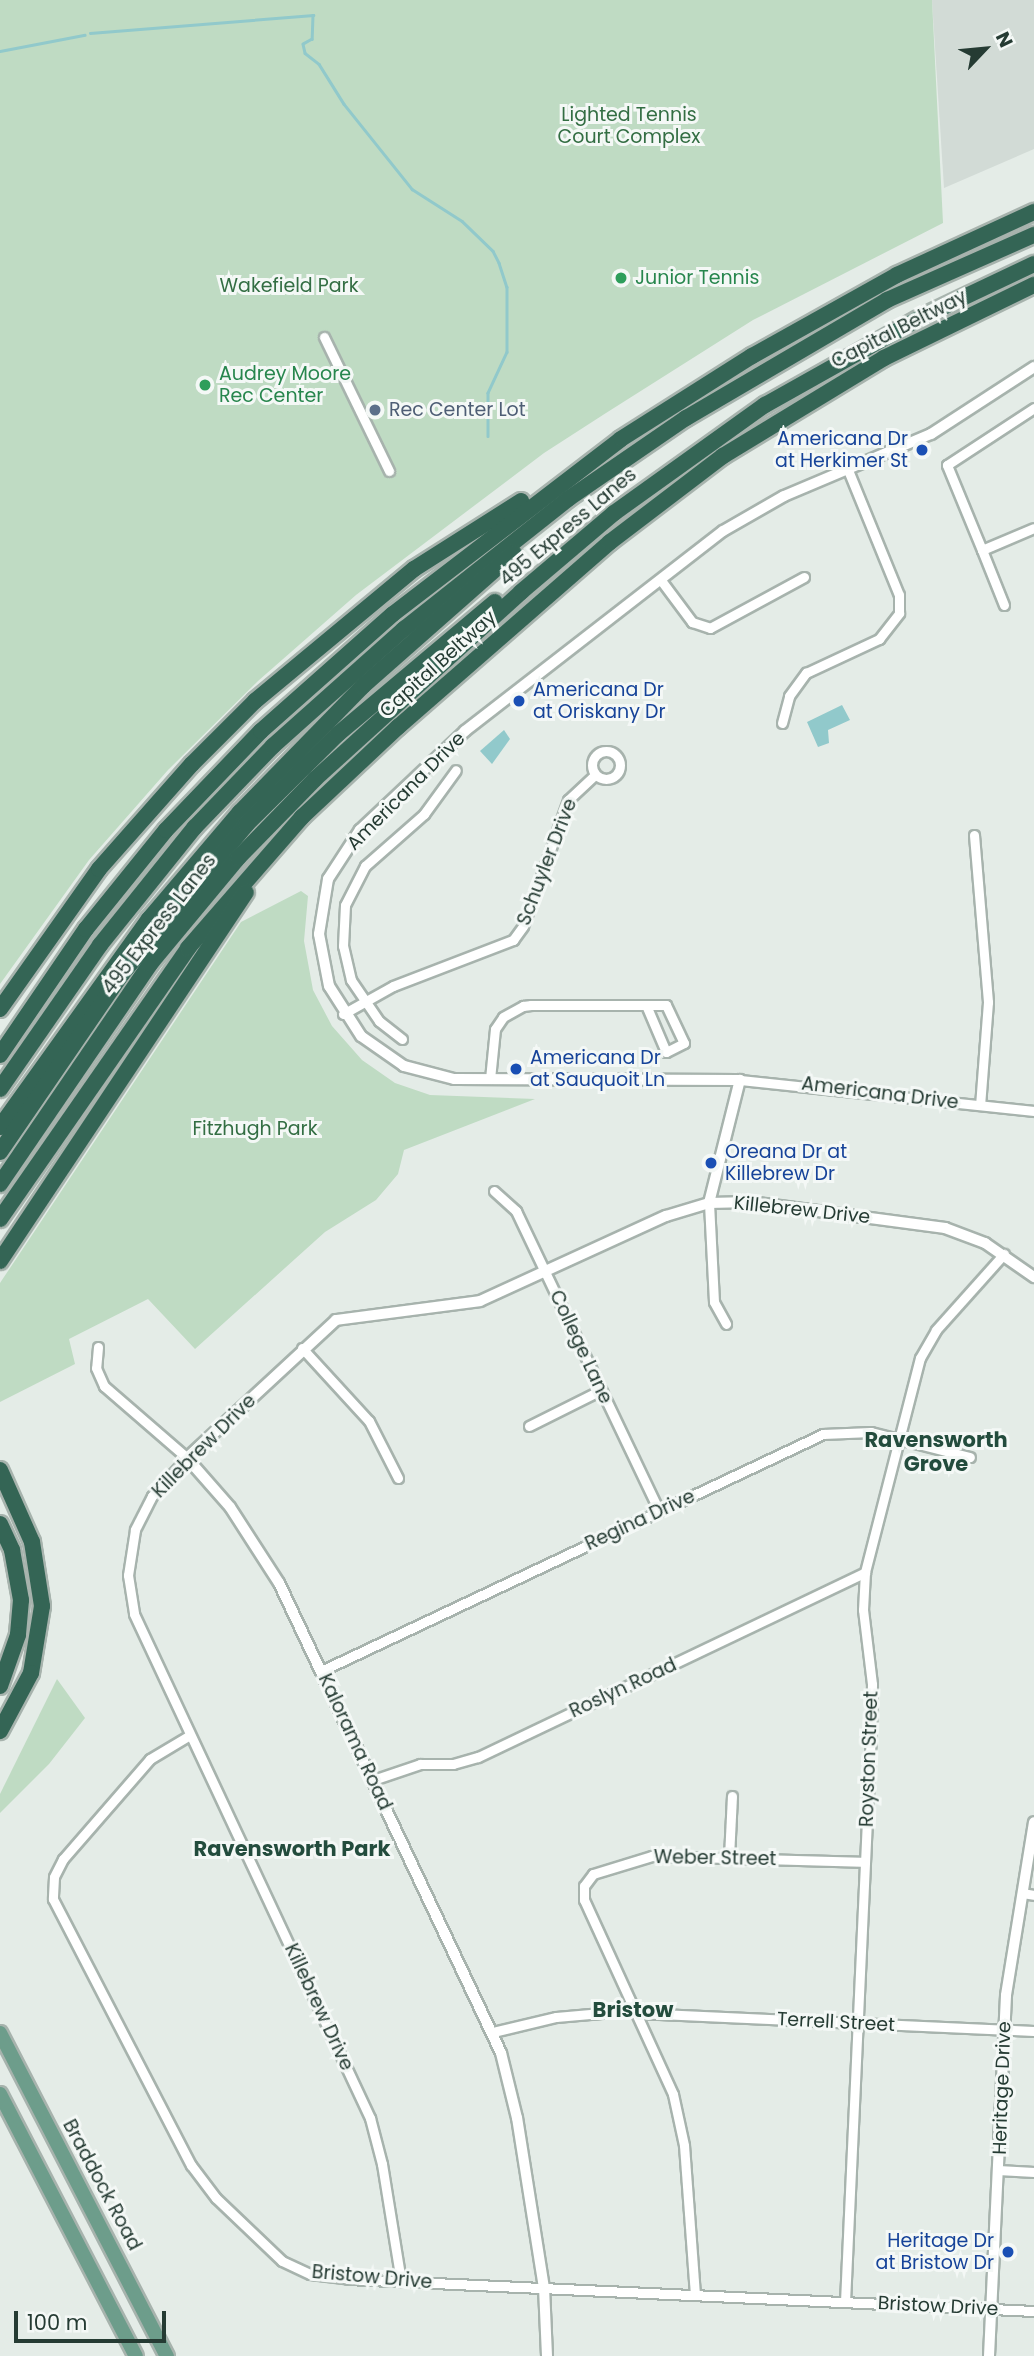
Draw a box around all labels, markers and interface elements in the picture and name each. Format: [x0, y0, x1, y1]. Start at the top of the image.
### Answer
north arrow [950, 14, 1020, 84]
text: N [989, 27, 1020, 52]
park label: Lighted Tennis Court Complex [558, 104, 700, 148]
place label: Junior Tennis [635, 267, 759, 289]
marker: Junior Tennis [613, 270, 629, 286]
park label: Wakefield Park [220, 275, 358, 297]
street label: Capital Beltway [828, 285, 970, 373]
place label: Audrey Moore Rec Center [219, 363, 351, 407]
marker: Audrey Moore Rec Center [197, 377, 213, 393]
place label: Rec Center Lot [389, 399, 526, 421]
marker: Rec Center Lot [367, 402, 383, 418]
place label: Americana Dr at Herkimer St [775, 428, 908, 472]
marker: Americana Dr at Herkimer St [914, 442, 930, 458]
street label: 495 Express Lanes [495, 463, 641, 591]
street label: Capital Beltway [375, 606, 501, 722]
place label: Americana Dr at Oriskany Dr [533, 679, 666, 723]
marker: Americana Dr at Oriskany Dr [511, 693, 527, 709]
street label: Americana Drive [342, 727, 470, 855]
street label: Schuyler Drive [512, 795, 582, 929]
street label: 495 Express Lanes [97, 849, 221, 999]
place label: Americana Dr at Sauquoit Ln [530, 1047, 665, 1091]
marker: Americana Dr at Sauquoit Ln [508, 1061, 524, 1077]
street label: Americana Drive [800, 1072, 960, 1114]
park label: Fitzhugh Park [193, 1118, 317, 1140]
place label: Oreana Dr at Killebrew Dr [725, 1141, 847, 1185]
marker: Oreana Dr at Killebrew Dr [703, 1155, 719, 1171]
street label: Killebrew Drive [733, 1191, 871, 1229]
street label: College Lane [545, 1287, 617, 1407]
street label: Killebrew Drive [147, 1389, 261, 1503]
district label: Ravensworth Grove [864, 1427, 1008, 1477]
street label: Regina Drive [581, 1485, 699, 1555]
street label: Roslyn Road [566, 1653, 680, 1723]
street label: Kalorama Road [313, 1670, 397, 1814]
street label: Royston Street [855, 1691, 883, 1827]
district label: Ravensworth Park [194, 1836, 390, 1862]
street label: Weber Street [653, 1846, 777, 1870]
street label: Killebrew Drive [280, 1940, 358, 2074]
district label: Bristow [593, 1997, 673, 2023]
street label: Terrell Street [776, 2008, 896, 2036]
street label: Heritage Drive [988, 2021, 1016, 2155]
street label: Braddock Road [58, 2116, 146, 2254]
place label: Heritage Dr at Bristow Dr [876, 2230, 994, 2274]
marker: Heritage Dr at Bristow Dr [1000, 2244, 1016, 2260]
street label: Bristow Drive [311, 2260, 433, 2294]
street label: Bristow Drive [877, 2291, 999, 2321]
scale bar [18, 2296, 170, 2340]
text: 100 m [27, 2308, 87, 2337]

